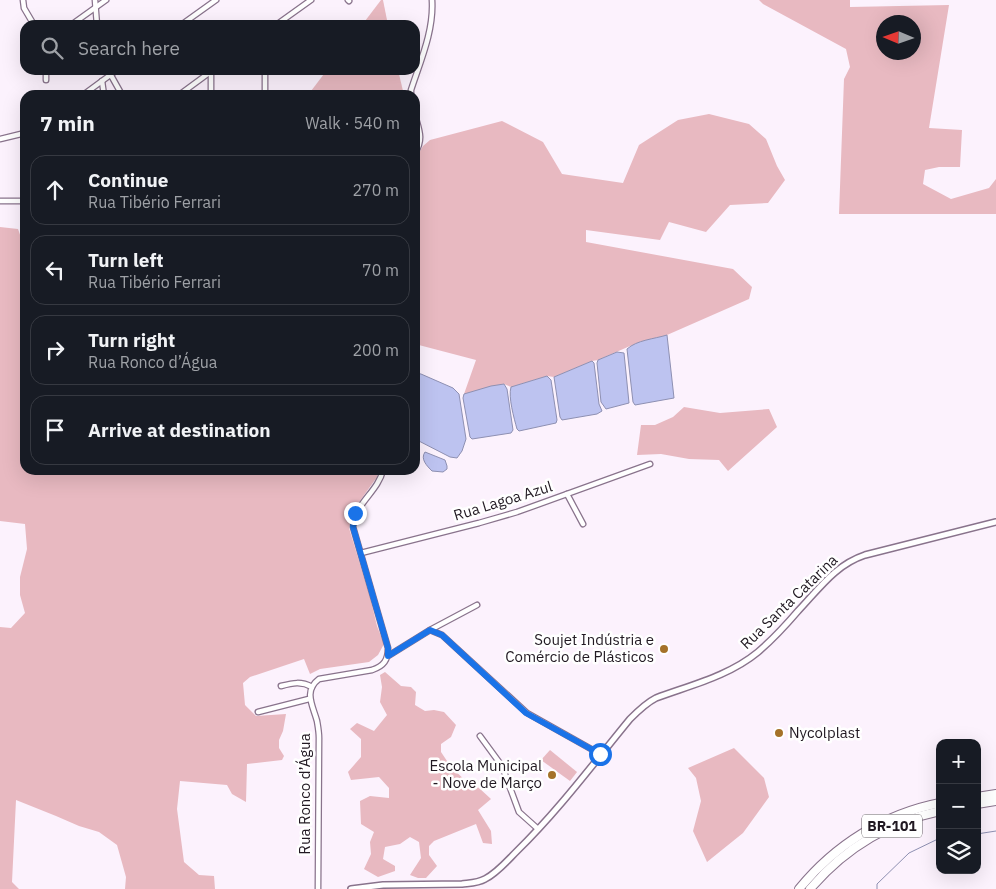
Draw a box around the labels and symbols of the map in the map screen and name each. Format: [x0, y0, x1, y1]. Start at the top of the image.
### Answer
north arrow [876, 15, 921, 60]
street label: Rua Lagoa Azul [451, 476, 555, 525]
route end [344, 502, 367, 525]
street label: Rua Santa Catarina [736, 550, 841, 653]
place label: Soujet Indústria e Comércio de Plásticos [505, 630, 654, 666]
marker: Soujet Indústria e Comércio de Plásticos [658, 643, 670, 655]
place label: Nycolplast [789, 723, 860, 742]
marker: Nycolplast [773, 727, 785, 739]
street label: Rua Ronco d’Água [295, 733, 314, 855]
route start [589, 743, 612, 766]
place label: Escola Municipal - Nove de Março [429, 756, 542, 792]
marker: Escola Municipal - Nove de Março [546, 769, 558, 781]
road number: BR-101 [862, 814, 922, 838]

